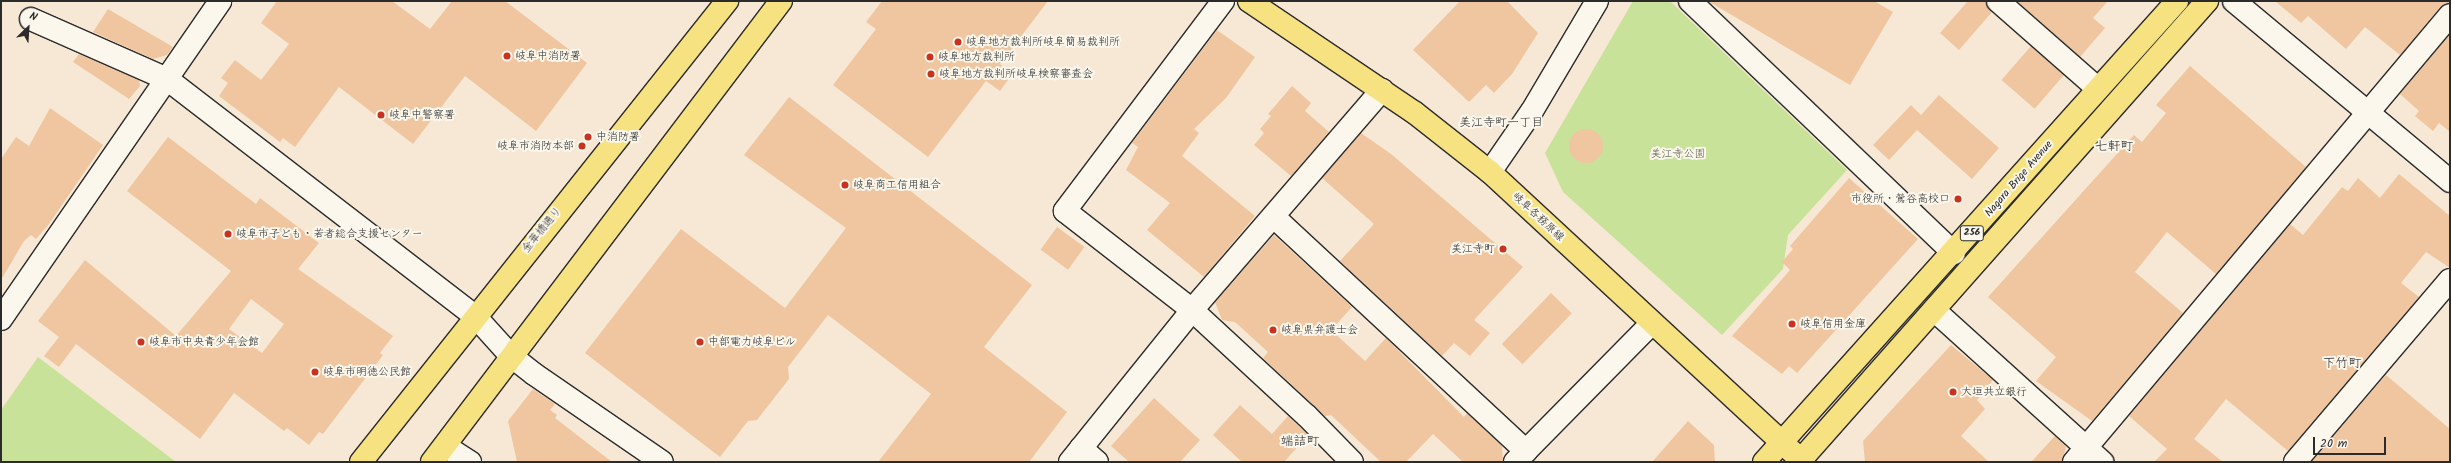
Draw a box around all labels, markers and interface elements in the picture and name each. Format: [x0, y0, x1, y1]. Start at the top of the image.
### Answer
text: N [26, 7, 40, 27]
north arrow [8, 8, 48, 48]
place label: 岐阜地方裁判所岐阜簡易裁判所 [966, 35, 1120, 49]
marker: 岐阜地方裁判所岐阜簡易裁判所 [953, 37, 963, 47]
place label: 岐阜中消防署 [515, 49, 581, 63]
place label: 岐阜地方裁判所 [938, 50, 1015, 64]
marker: 岐阜中消防署 [502, 51, 512, 61]
marker: 岐阜地方裁判所 [925, 52, 935, 62]
place label: 岐阜地方裁判所岐阜検察審査会 [939, 67, 1093, 81]
marker: 岐阜地方裁判所岐阜検察審査会 [926, 69, 936, 79]
place label: 岐阜中警察署 [389, 108, 455, 122]
marker: 岐阜中警察署 [376, 110, 386, 120]
district label: 美江寺町一丁目 [1459, 116, 1543, 130]
place label: 中消防署 [596, 130, 640, 144]
marker: 中消防署 [583, 132, 593, 142]
street label: Nagara Brige Avenue [1982, 138, 2056, 220]
place label: 岐阜市消防本部 [497, 139, 574, 153]
district label: 七軒町 [2095, 139, 2133, 155]
marker: 岐阜市消防本部 [577, 141, 587, 151]
park label: 美江寺公園 [1651, 147, 1705, 161]
place label: 岐阜商工信用組合 [853, 178, 941, 192]
marker: 岐阜商工信用組合 [840, 180, 850, 190]
street label: 岐阜各務原線 [1509, 190, 1567, 244]
place label: 市役所・鶯谷高校口 [1851, 192, 1950, 206]
marker: 市役所・鶯谷高校口 [1953, 194, 1963, 204]
street label: 金華橋通り [520, 204, 564, 256]
road number: 256 [1959, 225, 1985, 241]
place label: 岐阜市子ども・若者総合支援センター [236, 227, 423, 241]
marker: 岐阜市子ども・若者総合支援センター [223, 229, 233, 239]
place label: 美江寺町 [1451, 242, 1495, 256]
marker: 美江寺町 [1498, 244, 1508, 254]
place label: 岐阜信用金庫 [1800, 317, 1866, 331]
marker: 岐阜信用金庫 [1787, 319, 1797, 329]
place label: 岐阜県弁護士会 [1281, 323, 1358, 337]
marker: 岐阜県弁護士会 [1268, 325, 1278, 335]
place label: 岐阜市中央青少年会館 [149, 335, 259, 349]
place label: 中部電力岐阜ビル [708, 335, 796, 349]
marker: 岐阜市中央青少年会館 [136, 337, 146, 347]
marker: 中部電力岐阜ビル [695, 337, 705, 347]
district label: 下竹町 [2323, 356, 2361, 372]
place label: 岐阜市明徳公民館 [323, 365, 411, 379]
marker: 岐阜市明徳公民館 [310, 367, 320, 377]
place label: 大垣共立銀行 [1961, 385, 2027, 399]
marker: 大垣共立銀行 [1948, 387, 1958, 397]
scale bar [2315, 429, 2388, 455]
district label: 端詰町 [1281, 434, 1319, 450]
text: 20 m [2320, 434, 2347, 453]

